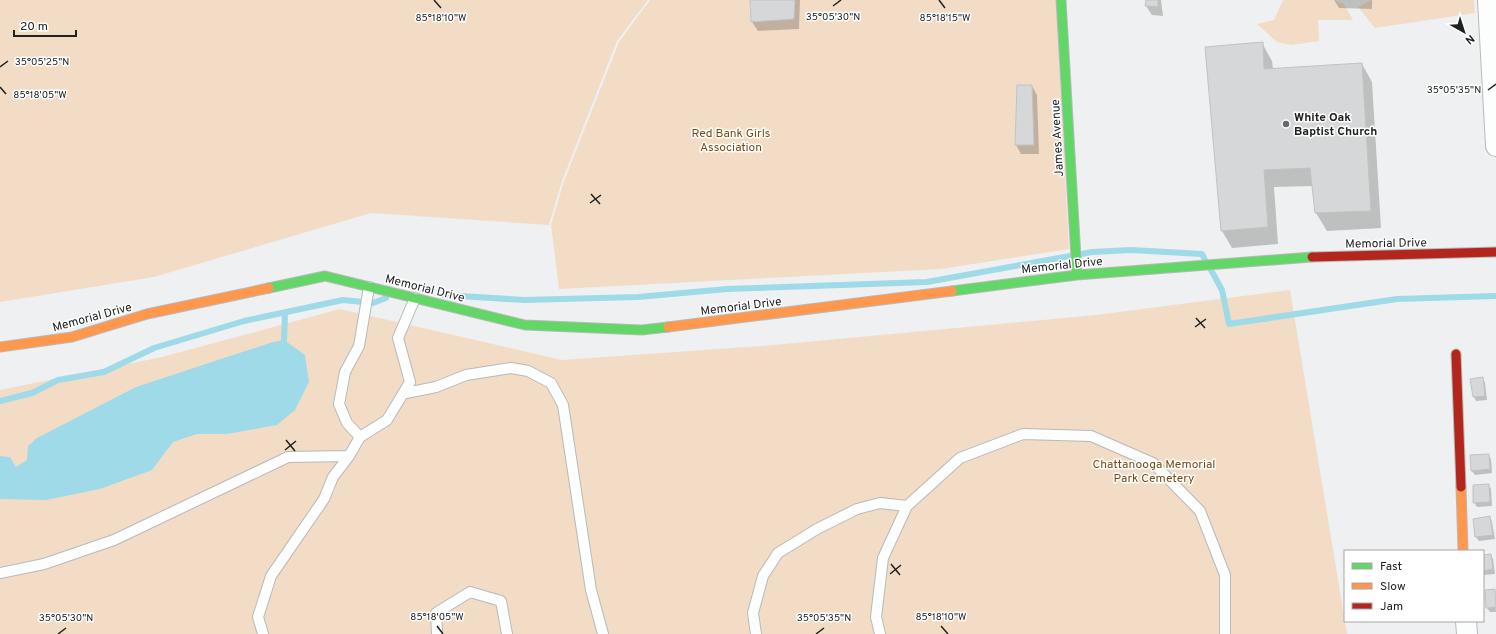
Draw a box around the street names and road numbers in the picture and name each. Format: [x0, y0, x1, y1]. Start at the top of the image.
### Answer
street label: James Avenue [1048, 99, 1068, 177]
street label: Memorial Drive [1345, 235, 1427, 253]
street label: Memorial Drive [1021, 254, 1104, 278]
street label: Memorial Drive [383, 271, 466, 307]
street label: Memorial Drive [700, 294, 783, 320]
street label: Memorial Drive [51, 300, 134, 336]

